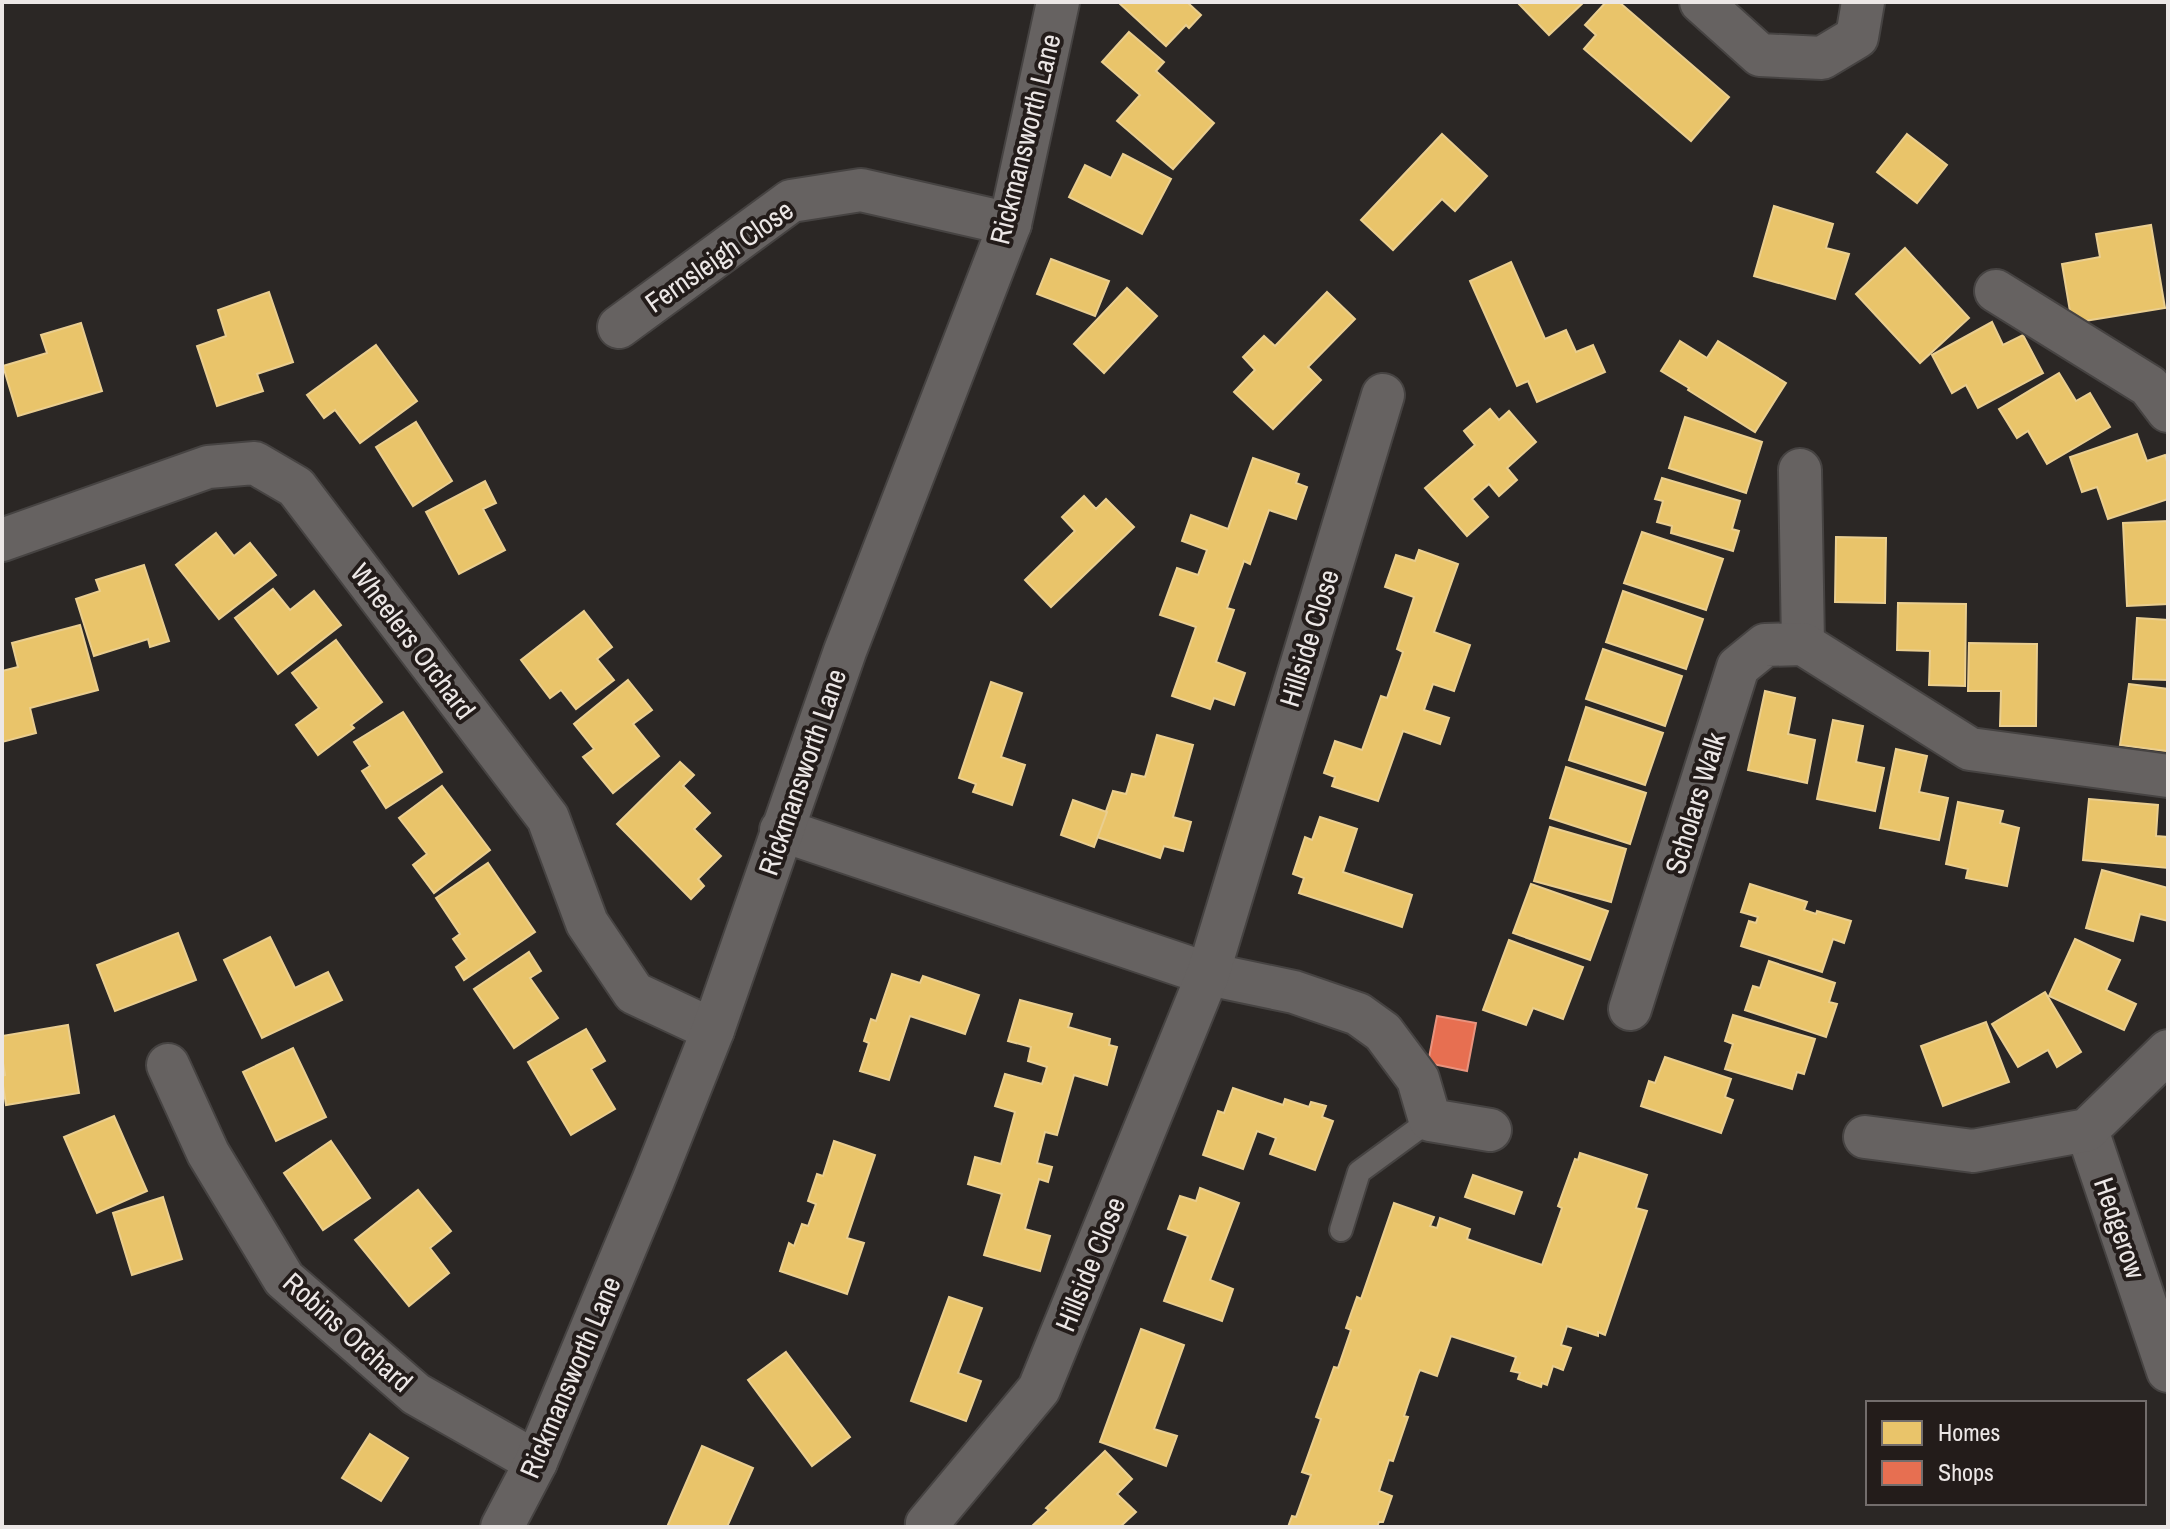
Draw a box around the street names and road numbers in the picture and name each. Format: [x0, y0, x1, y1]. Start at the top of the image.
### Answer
street label: Rickmansworth Lane [980, 30, 1070, 248]
street label: Fernsleigh Close [637, 191, 801, 321]
street label: Wheelers Orchard [342, 555, 484, 727]
street label: Hillside Close [1270, 565, 1348, 711]
street label: Rickmansworth Lane [749, 664, 855, 880]
street label: Scholars Walk [1656, 727, 1735, 878]
street label: Hedgerow [2085, 1172, 2155, 1284]
street label: Hillside Close [1046, 1191, 1134, 1337]
street label: Robins Orchard [275, 1264, 421, 1400]
street label: Rickmansworth Lane [510, 1270, 630, 1484]

